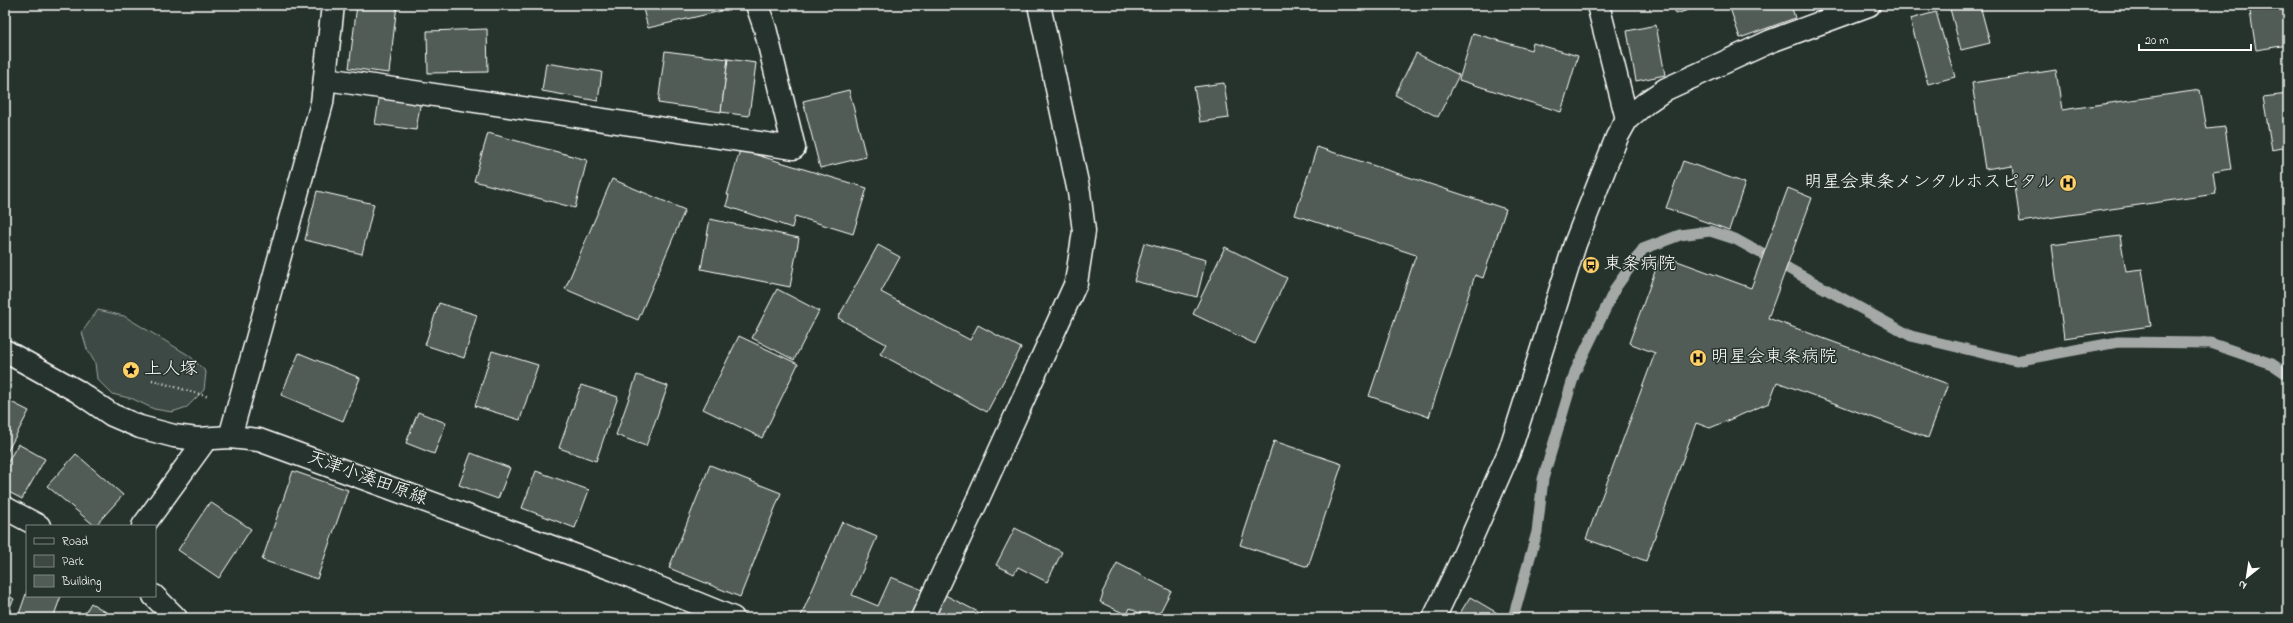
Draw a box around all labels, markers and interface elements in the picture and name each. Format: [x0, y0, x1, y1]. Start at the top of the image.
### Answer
scale bar [2139, 26, 2251, 52]
text: 20 m [2145, 32, 2168, 50]
place label: 明星会東条メンタルホスピタル [1804, 170, 2055, 196]
hospital icon: 明星会東条メンタルホスピタル [2058, 173, 2078, 193]
place label: 東条病院 [1604, 252, 1676, 278]
bus stop icon: 東条病院 [1581, 255, 1601, 275]
place label: 明星会東条病院 [1711, 345, 1837, 371]
hospital icon: 明星会東条病院 [1688, 348, 1708, 368]
place label: 上人塚 [144, 357, 198, 383]
place icon: 上人塚 [121, 360, 141, 380]
street label: 天津小湊田原線 [303, 445, 431, 513]
legend [26, 525, 156, 597]
text: Road [62, 533, 88, 551]
text: Park [62, 553, 84, 571]
north arrow [2227, 557, 2267, 597]
text: Building [61, 573, 101, 592]
text: N [2235, 576, 2250, 594]

